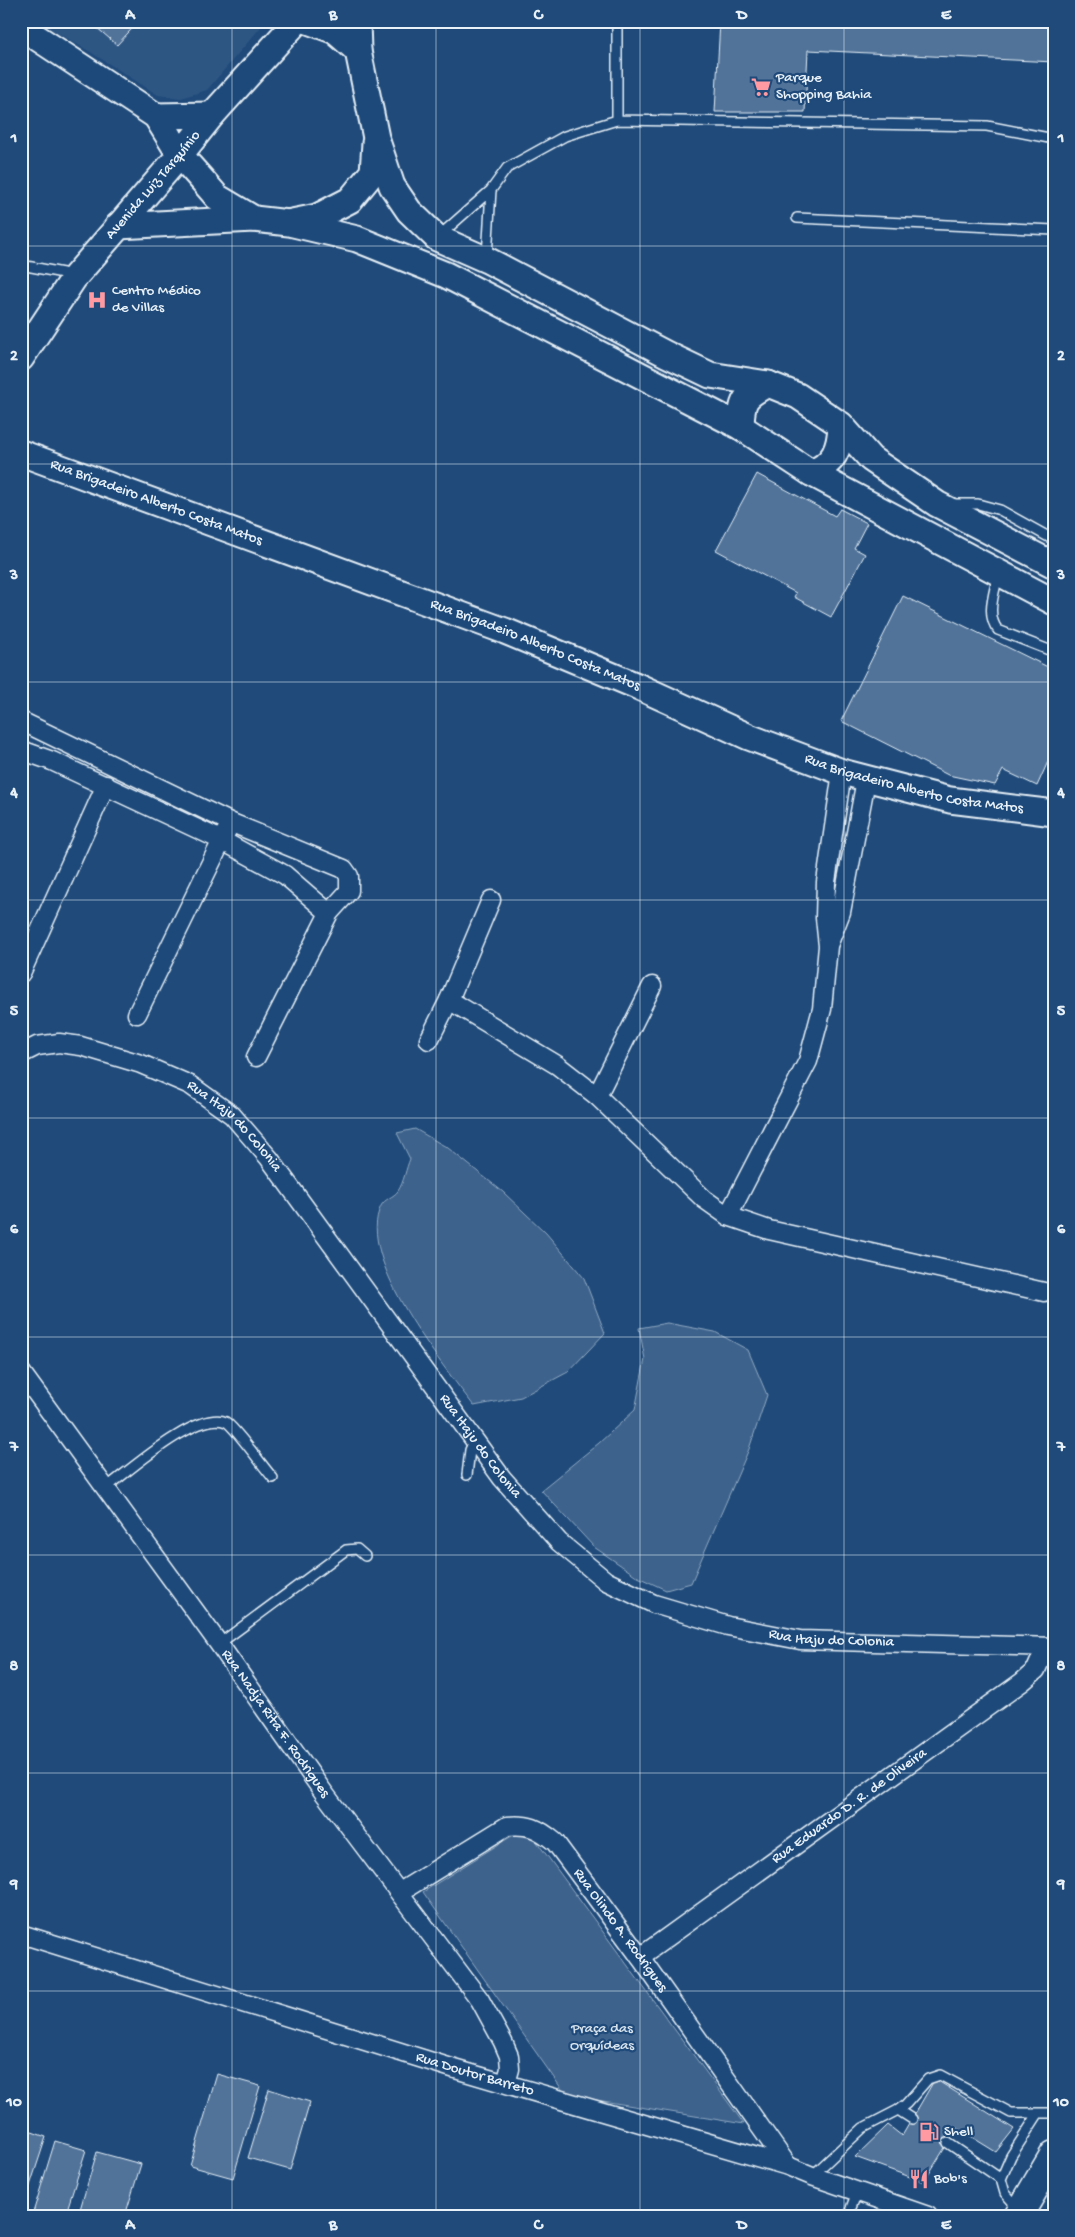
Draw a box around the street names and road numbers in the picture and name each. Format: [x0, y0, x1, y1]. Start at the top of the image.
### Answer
street label: Avenida Luiz Tarquínio [102, 127, 205, 243]
street label: Rua Brigadeiro Alberto Costa Matos [48, 455, 265, 550]
street label: Rua Brigadeiro Alberto Costa Matos [428, 595, 643, 696]
street label: Rua Brigadeiro Alberto Costa Matos [802, 750, 1025, 818]
street label: Rua Itaju do Colonia [183, 1076, 286, 1176]
street label: Rua Itaju do Colonia [435, 1391, 525, 1503]
street label: Rua Itaju do Colonia [767, 1625, 895, 1652]
street label: Rua Nadja Rita F. Rodrigues [217, 1646, 334, 1802]
street label: Rua Eduardo D. R. de Oliveira [768, 1744, 931, 1868]
street label: Rua Olindo A. Rodrigues [569, 1865, 671, 1996]
street label: Rua Doutor Barreto [413, 2048, 536, 2101]

